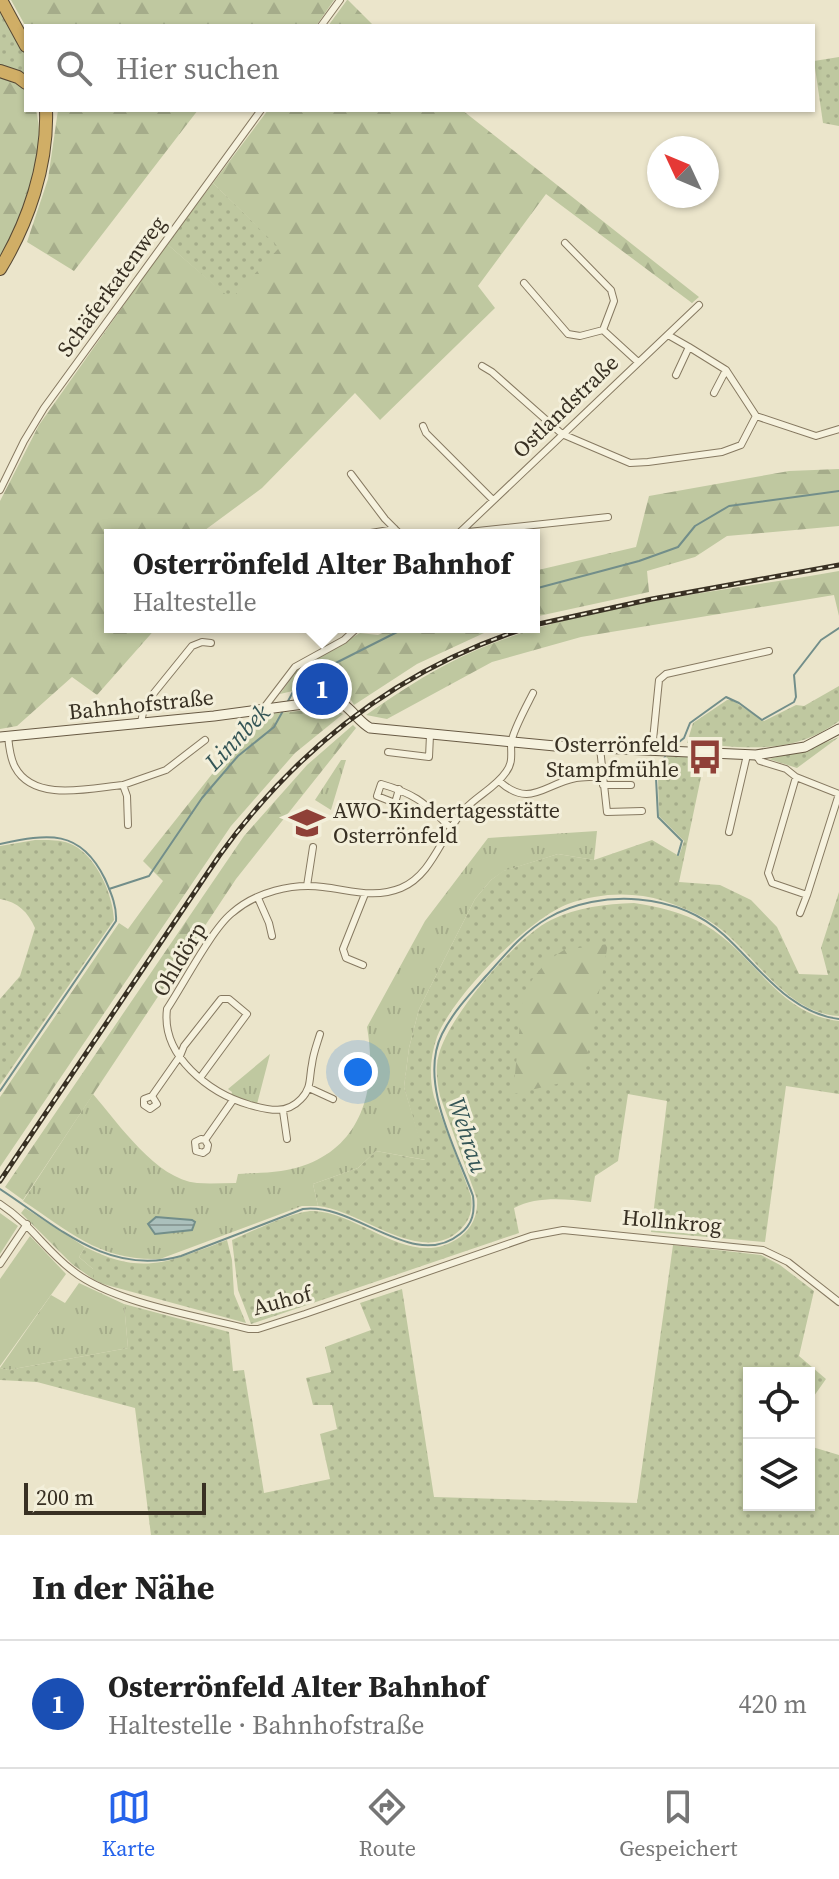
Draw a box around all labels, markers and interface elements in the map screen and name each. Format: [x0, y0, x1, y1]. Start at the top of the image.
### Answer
search box [24, 24, 815, 112]
icon: search [52, 46, 96, 90]
text: Hier suchen [116, 48, 280, 89]
north arrow [647, 136, 719, 208]
street label: Schäferkatenweg [50, 210, 172, 362]
street label: Ostlandstraße [505, 348, 625, 464]
popup [104, 529, 540, 633]
text: Osterrönfeld Alter Bahnhof [133, 543, 511, 584]
text: Haltestelle [133, 584, 257, 620]
pin: 1 [296, 659, 348, 719]
street label: Bahnhofstraße [67, 681, 215, 727]
water label: Linnbek [196, 696, 277, 778]
place label: Osterrönfeld Stampfmühle [546, 729, 680, 784]
bus stop icon: Osterrönfeld Stampfmühle [686, 738, 724, 776]
place label: AWO-Kindertagesstätte Osterrönfeld [333, 795, 560, 850]
school or university icon: AWO-Kindertagesstätte Osterrönfeld [288, 804, 326, 842]
street label: Ohldörp [145, 916, 213, 1002]
your location [338, 1052, 378, 1092]
water label: Wehrau [440, 1093, 496, 1177]
street label: Hollnkrog [621, 1202, 723, 1240]
street label: Auhof [249, 1277, 317, 1322]
map controls [743, 1367, 815, 1511]
button: locate [743, 1367, 815, 1439]
button: layers [743, 1439, 815, 1511]
scale bar [24, 1479, 206, 1515]
text: 200 m [36, 1482, 94, 1512]
text: In der Nähe [32, 1564, 215, 1610]
text: Osterrönfeld Alter Bahnhof [108, 1666, 487, 1707]
text: 1 [51, 1686, 65, 1722]
text: 420 m [739, 1686, 807, 1722]
text: Haltestelle · Bahnhofstraße [108, 1707, 424, 1743]
tab: Karte [102, 1785, 155, 1863]
tab: Route [359, 1785, 416, 1863]
tab: Gespeichert [619, 1785, 737, 1863]

